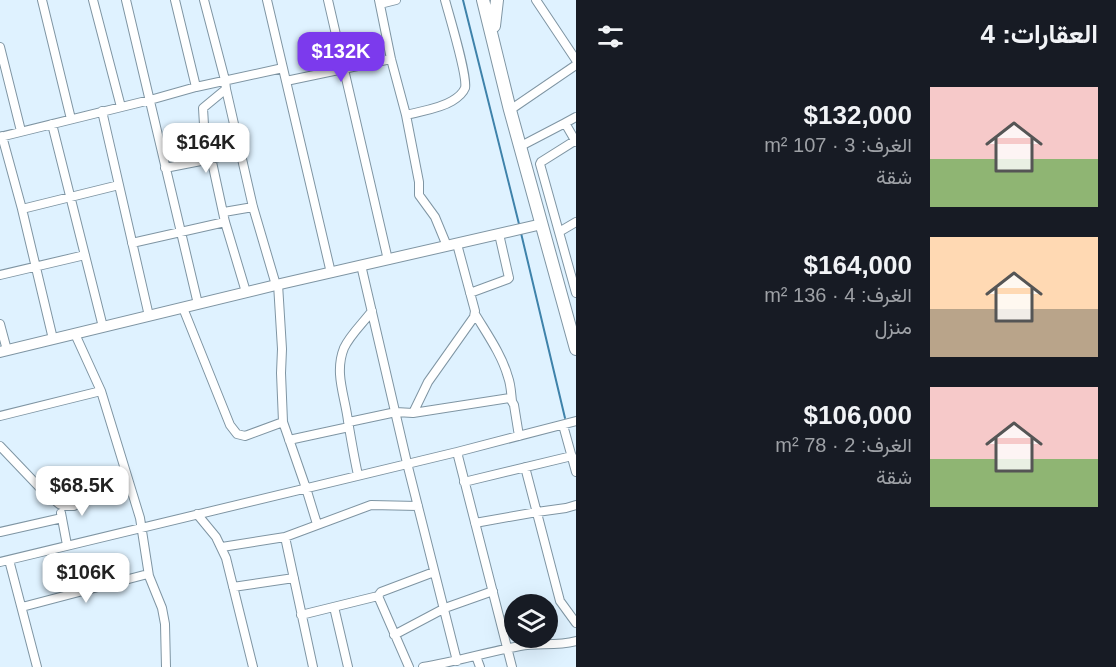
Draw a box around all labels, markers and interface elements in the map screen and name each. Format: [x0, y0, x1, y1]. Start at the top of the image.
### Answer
text: العقارات: 4 [980, 19, 1098, 49]
icon: filters [594, 20, 627, 53]
pin: $132K [299, 32, 383, 83]
text: $132K [312, 40, 370, 62]
text: $132,000 [804, 100, 912, 130]
icon: home [978, 111, 1050, 183]
pin: $164K [164, 123, 248, 174]
text: $164K [177, 131, 235, 153]
text: الغرف: 3 · 107 m² [764, 134, 912, 156]
text: شقة [876, 166, 912, 188]
text: $164,000 [804, 250, 912, 280]
icon: home [978, 261, 1050, 333]
text: الغرف: 4 · 136 m² [764, 284, 912, 306]
text: منزل [875, 316, 912, 338]
text: $106,000 [804, 400, 912, 430]
icon: home [978, 411, 1050, 483]
text: الغرف: 2 · 78 m² [775, 434, 912, 456]
pin: $68.5K [33, 466, 131, 517]
text: شقة [876, 466, 912, 488]
text: $68.5K [50, 474, 114, 496]
pin: $106K [44, 553, 128, 604]
text: $106K [57, 561, 115, 583]
map controls [504, 594, 558, 648]
button: layers [504, 594, 558, 648]

